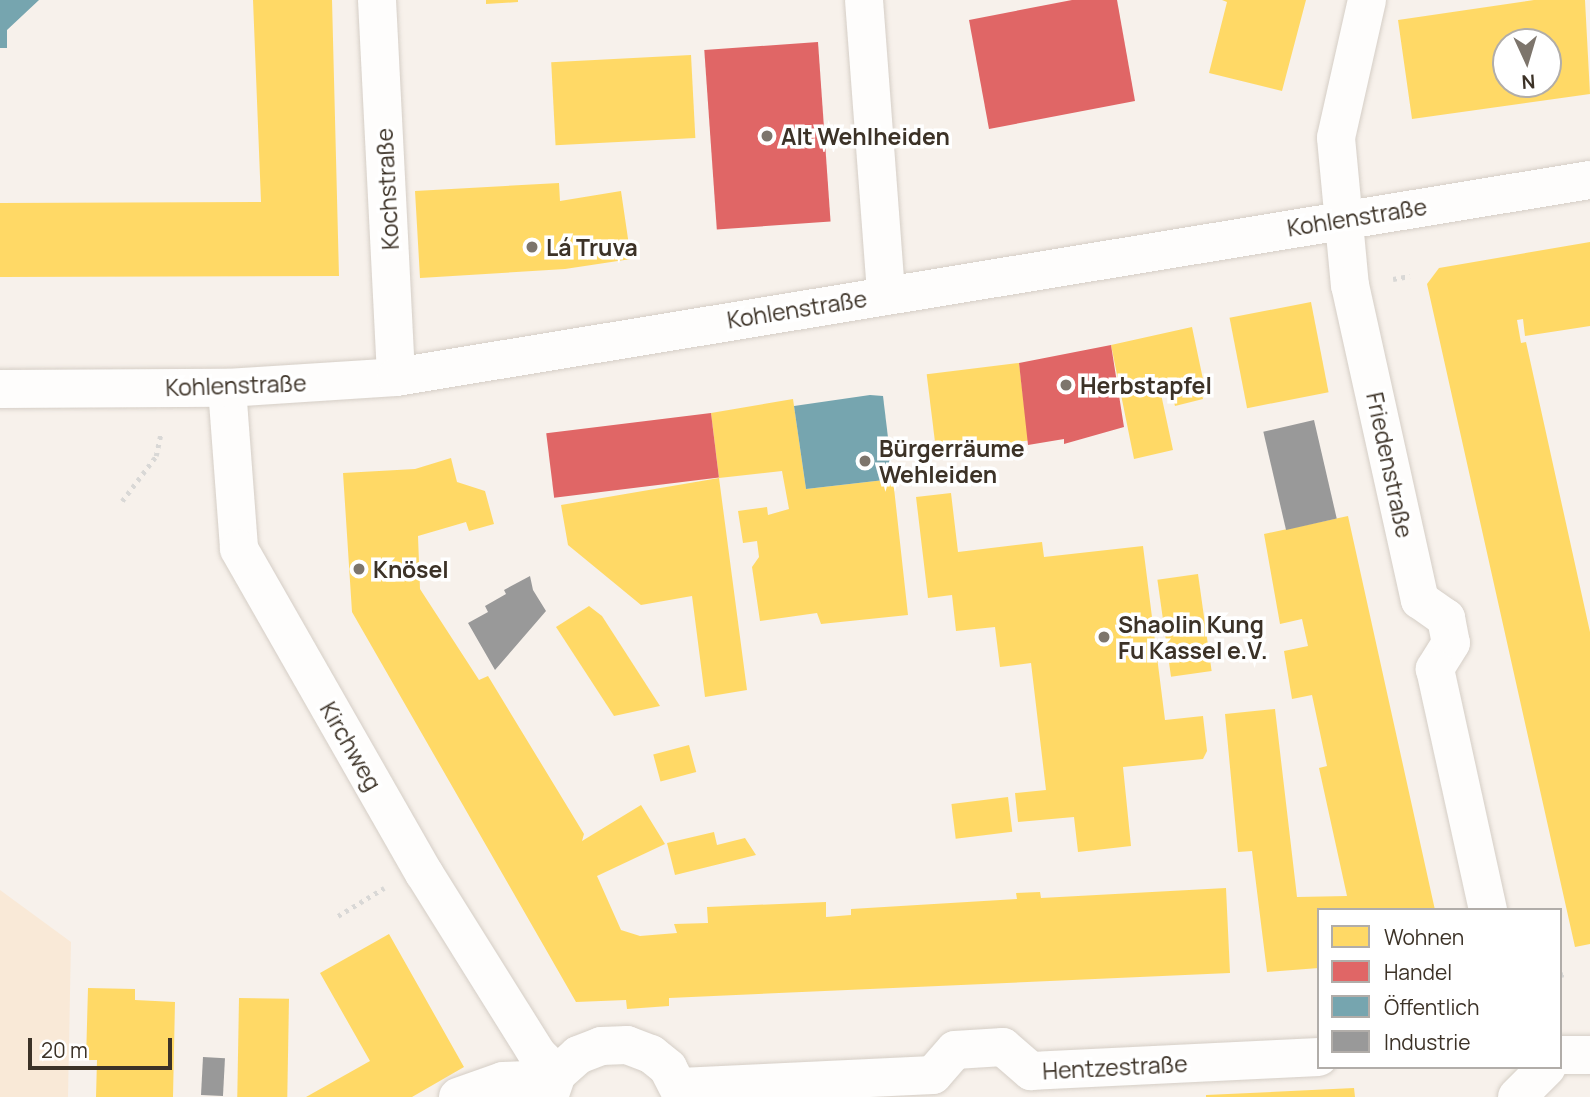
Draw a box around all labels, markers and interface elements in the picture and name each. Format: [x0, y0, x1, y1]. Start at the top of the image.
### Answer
north arrow [1492, 28, 1562, 98]
text: N [1521, 69, 1536, 95]
place label: Alt Wehlheiden [781, 122, 950, 150]
street label: Kochstraße [370, 127, 404, 251]
marker: Alt Wehlheiden [759, 128, 775, 144]
street label: Kohlenstraße [1285, 192, 1429, 242]
place label: Lá Truva [546, 233, 638, 261]
marker: Lá Truva [524, 239, 540, 255]
street label: Kohlenstraße [725, 284, 869, 334]
street label: Kohlenstraße [165, 369, 307, 401]
place label: Herbstapfel [1080, 371, 1212, 399]
marker: Herbstapfel [1058, 377, 1074, 393]
street label: Friedenstraße [1361, 390, 1419, 540]
place label: Bürgerräume Wehleiden [879, 434, 1025, 488]
marker: Bürgerräume Wehleiden [857, 453, 873, 469]
place label: Knösel [373, 555, 449, 583]
marker: Knösel [351, 561, 367, 577]
place label: Shaolin Kung Fu Kassel e.V. [1118, 610, 1268, 664]
marker: Shaolin Kung Fu Kassel e.V. [1096, 629, 1112, 645]
street label: Kirchweg [315, 697, 387, 795]
legend [1317, 908, 1562, 1069]
text: Wohnen [1384, 923, 1464, 951]
text: Handel [1384, 958, 1452, 986]
text: Öffentlich [1384, 993, 1479, 1021]
scale bar [32, 1024, 175, 1068]
text: Industrie [1384, 1028, 1470, 1056]
text: 20 m [41, 1036, 88, 1064]
street label: Hentzestraße [1042, 1049, 1188, 1085]

